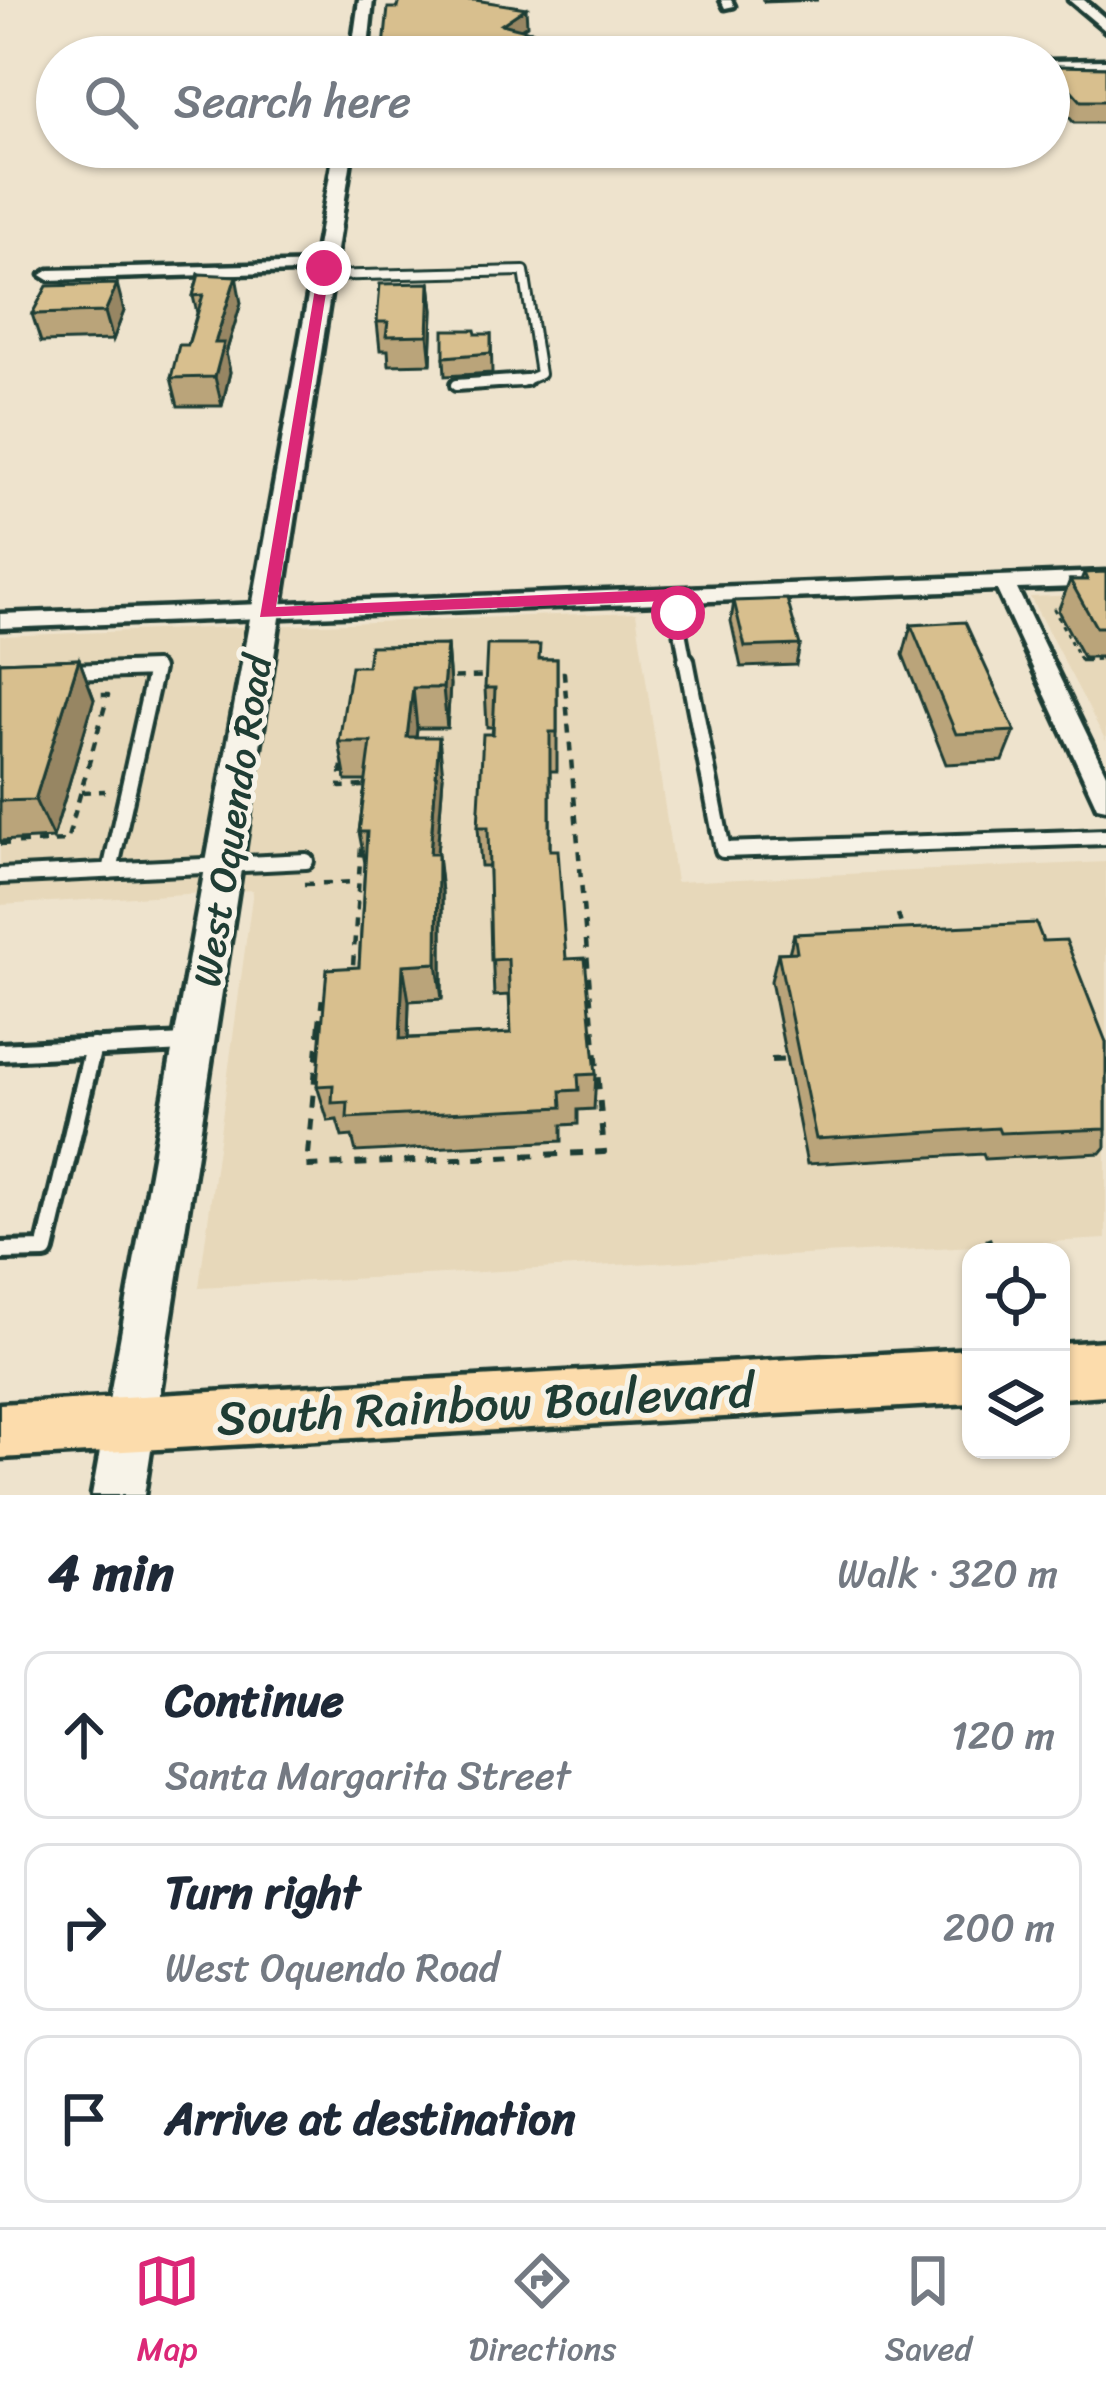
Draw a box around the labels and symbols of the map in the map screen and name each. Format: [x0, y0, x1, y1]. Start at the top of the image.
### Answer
route end [297, 241, 351, 295]
route start [651, 586, 705, 640]
street label: West Oquendo Road [172, 648, 293, 992]
street label: South Rainbow Boulevard [214, 1347, 758, 1461]

